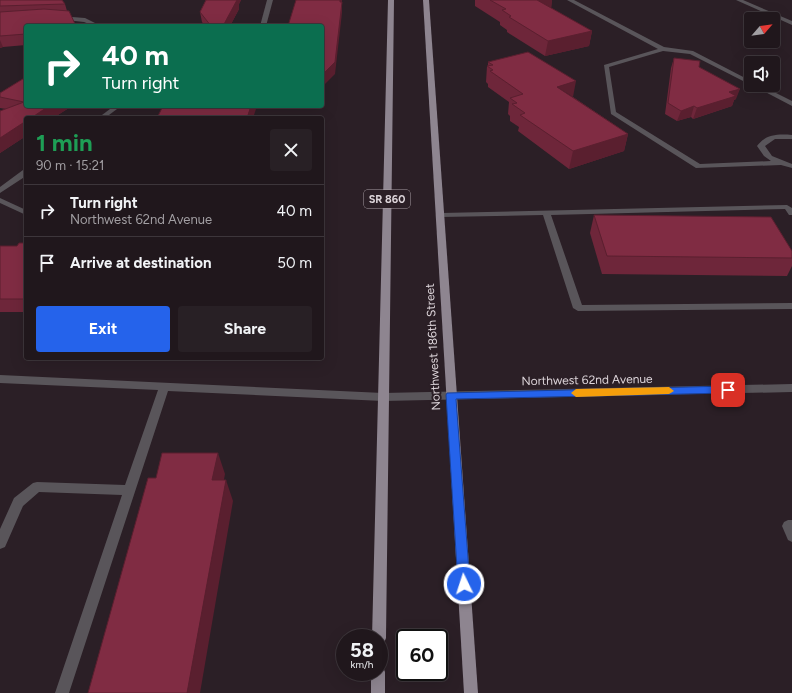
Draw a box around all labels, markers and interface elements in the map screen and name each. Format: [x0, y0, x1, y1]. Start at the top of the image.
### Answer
north arrow [744, 12, 780, 48]
map controls [744, 12, 780, 92]
text: 40 m [102, 38, 169, 72]
icon: right [36, 40, 88, 92]
button: sound [744, 56, 780, 92]
text: Turn right [102, 72, 179, 94]
text: 1 min [36, 128, 93, 157]
button: close [270, 129, 312, 171]
text: 90 m · 15:21 [36, 158, 104, 173]
road number: SR 860 [364, 190, 410, 208]
text: Turn right [70, 194, 138, 212]
icon: right [36, 200, 58, 222]
text: 40 m [277, 202, 312, 220]
text: Northwest 62nd Avenue [70, 212, 212, 227]
icon: arrive [36, 252, 58, 274]
text: Arrive at destination [70, 254, 211, 272]
text: 50 m [277, 254, 312, 272]
street label: Northwest 186th Street [423, 283, 443, 411]
button: Exit [36, 306, 170, 352]
button: Share [178, 306, 312, 352]
street label: Northwest 62nd Avenue [521, 372, 653, 388]
pin [711, 373, 745, 407]
icon: arrive [717, 379, 739, 401]
position arrow [443, 563, 485, 605]
speed limit sign: 60 [396, 629, 448, 681]
text: 58 [350, 638, 374, 662]
text: km/h [351, 658, 373, 671]

